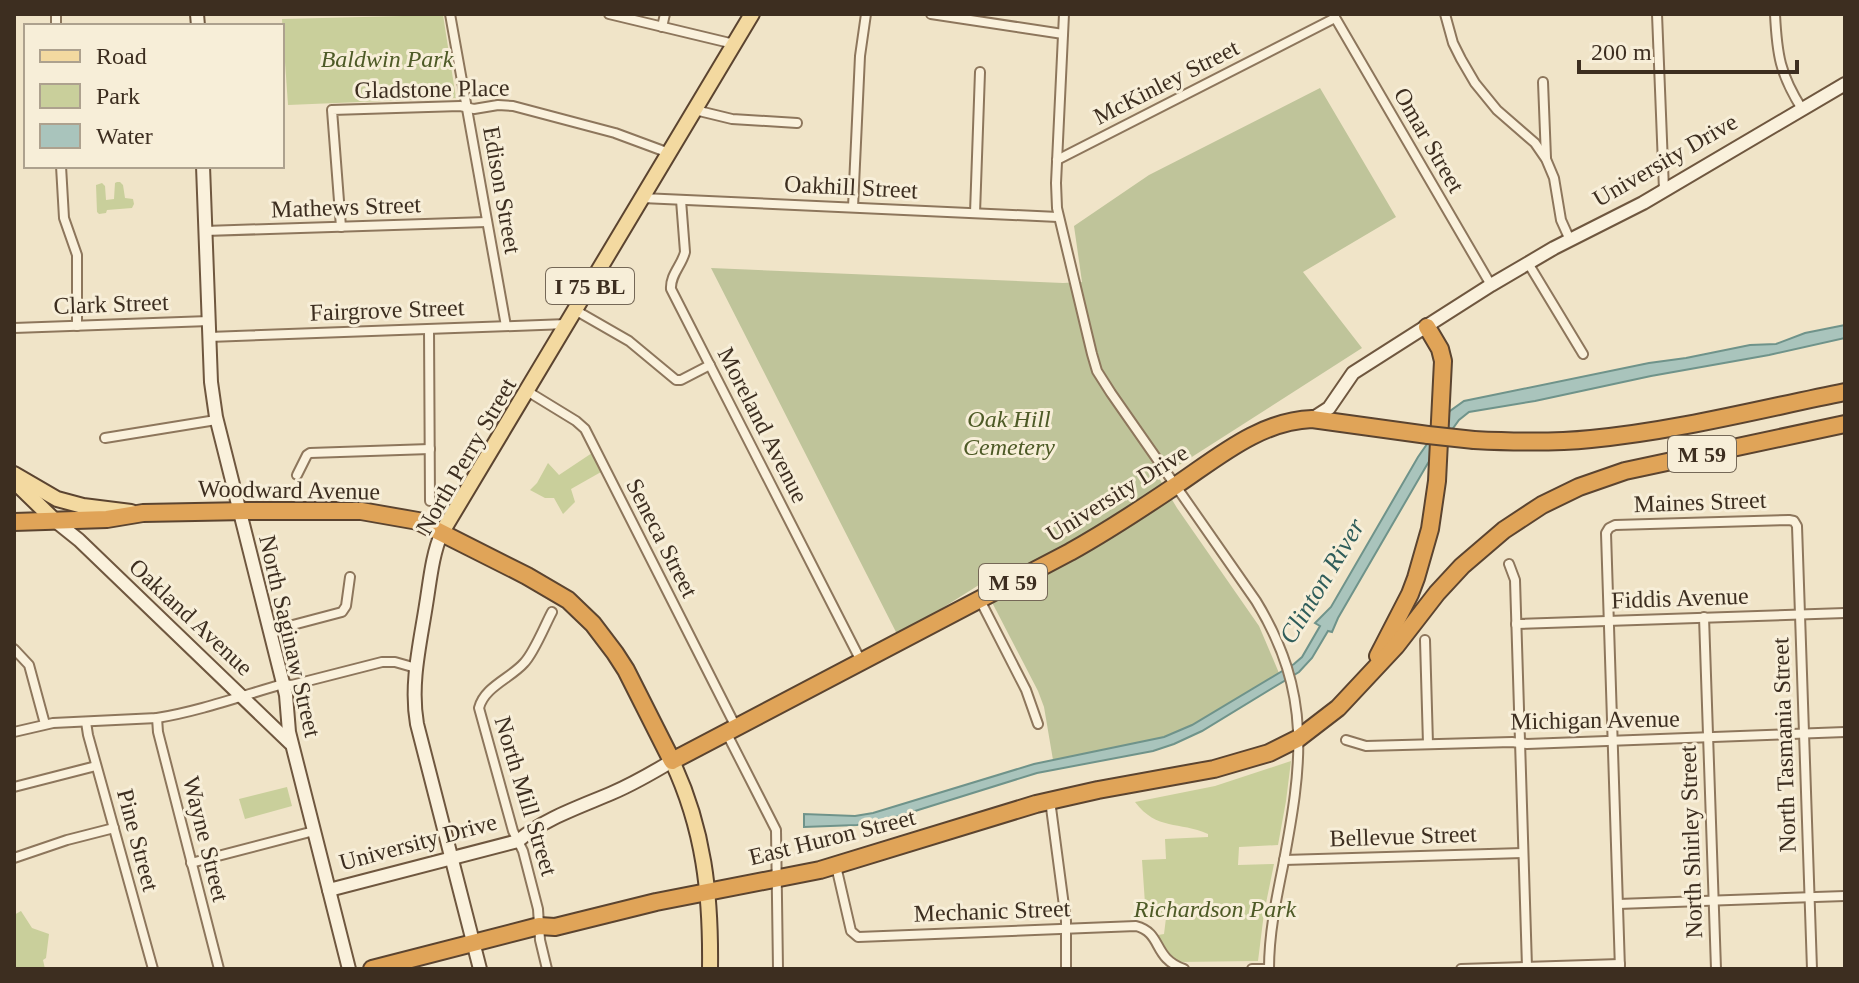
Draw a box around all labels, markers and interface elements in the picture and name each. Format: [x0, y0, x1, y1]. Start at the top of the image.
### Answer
legend [24, 24, 284, 168]
scale bar [1579, 24, 1797, 74]
street label: McKinley Street [1089, 34, 1243, 130]
text: 200 m [1591, 39, 1652, 65]
text: Road [96, 43, 147, 69]
park label: Baldwin Park [321, 46, 454, 72]
street label: Gladstone Place [354, 75, 510, 103]
text: Park [96, 83, 140, 109]
street label: Omar Street [1389, 83, 1470, 197]
street label: University Drive [1588, 108, 1742, 212]
text: Water [96, 123, 153, 149]
street label: Edison Street [478, 124, 526, 256]
street label: Oakhill Street [783, 171, 919, 204]
street label: Mathews Street [271, 191, 422, 223]
road number: I 75 BL [546, 268, 634, 304]
street label: Clark Street [53, 289, 169, 319]
street label: Fairgrove Street [309, 294, 465, 326]
street label: Moreland Avenue [713, 343, 813, 507]
street label: North Perry Street [411, 373, 521, 539]
park label: Oak Hill Cemetery [963, 406, 1055, 460]
road number: M 59 [1668, 436, 1736, 472]
street label: University Drive [1041, 439, 1193, 547]
street label: Seneca Street [621, 474, 703, 602]
street label: Woodward Avenue [198, 475, 380, 505]
street label: Maines Street [1633, 487, 1767, 517]
water label: Clinton River [1273, 512, 1371, 649]
street label: North Saginaw Street [254, 532, 326, 740]
street label: Oakland Avenue [124, 553, 258, 681]
road number: M 59 [979, 564, 1047, 600]
street label: Fiddis Avenue [1611, 583, 1749, 613]
street label: North Tasmania Street [1767, 637, 1801, 853]
street label: Michigan Avenue [1510, 706, 1680, 734]
street label: North Mill Street [489, 713, 563, 879]
street label: North Shirley Street [1675, 745, 1707, 939]
street label: Wayne Street [178, 774, 234, 905]
street label: Pine Street [112, 786, 164, 894]
street label: East Huron Street [746, 804, 918, 870]
street label: University Drive [336, 808, 500, 876]
street label: Bellevue Street [1329, 820, 1477, 852]
street label: Mechanic Street [913, 895, 1071, 927]
park label: Richardson Park [1133, 896, 1297, 922]

